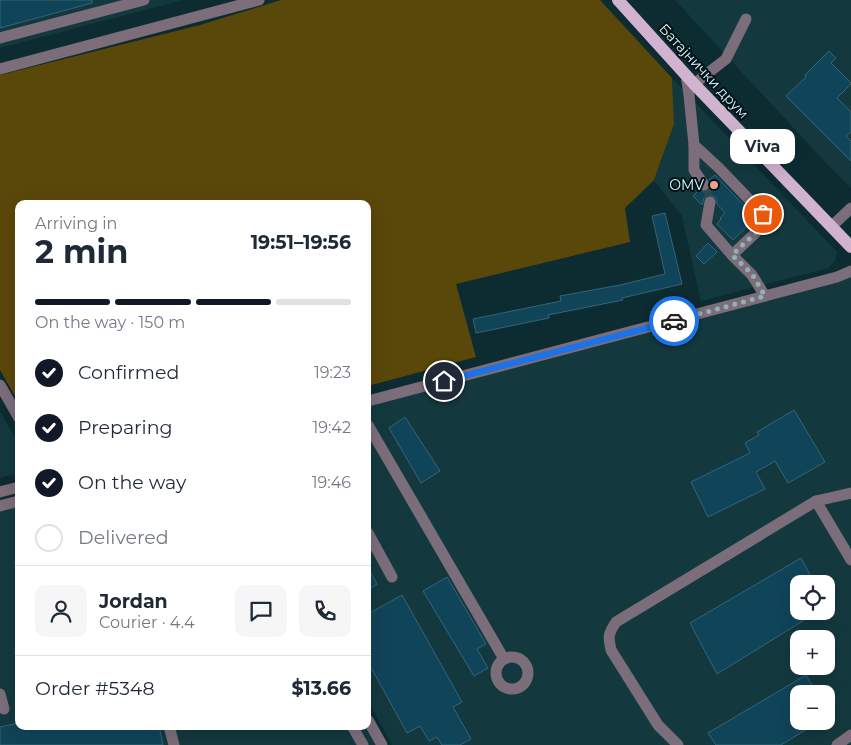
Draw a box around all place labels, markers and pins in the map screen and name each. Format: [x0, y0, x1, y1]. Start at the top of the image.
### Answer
callout: Viva [730, 129, 796, 164]
place label: OMV [669, 176, 704, 194]
marker: OMV [708, 179, 720, 191]
pin [742, 193, 784, 235]
pin [423, 360, 465, 402]

